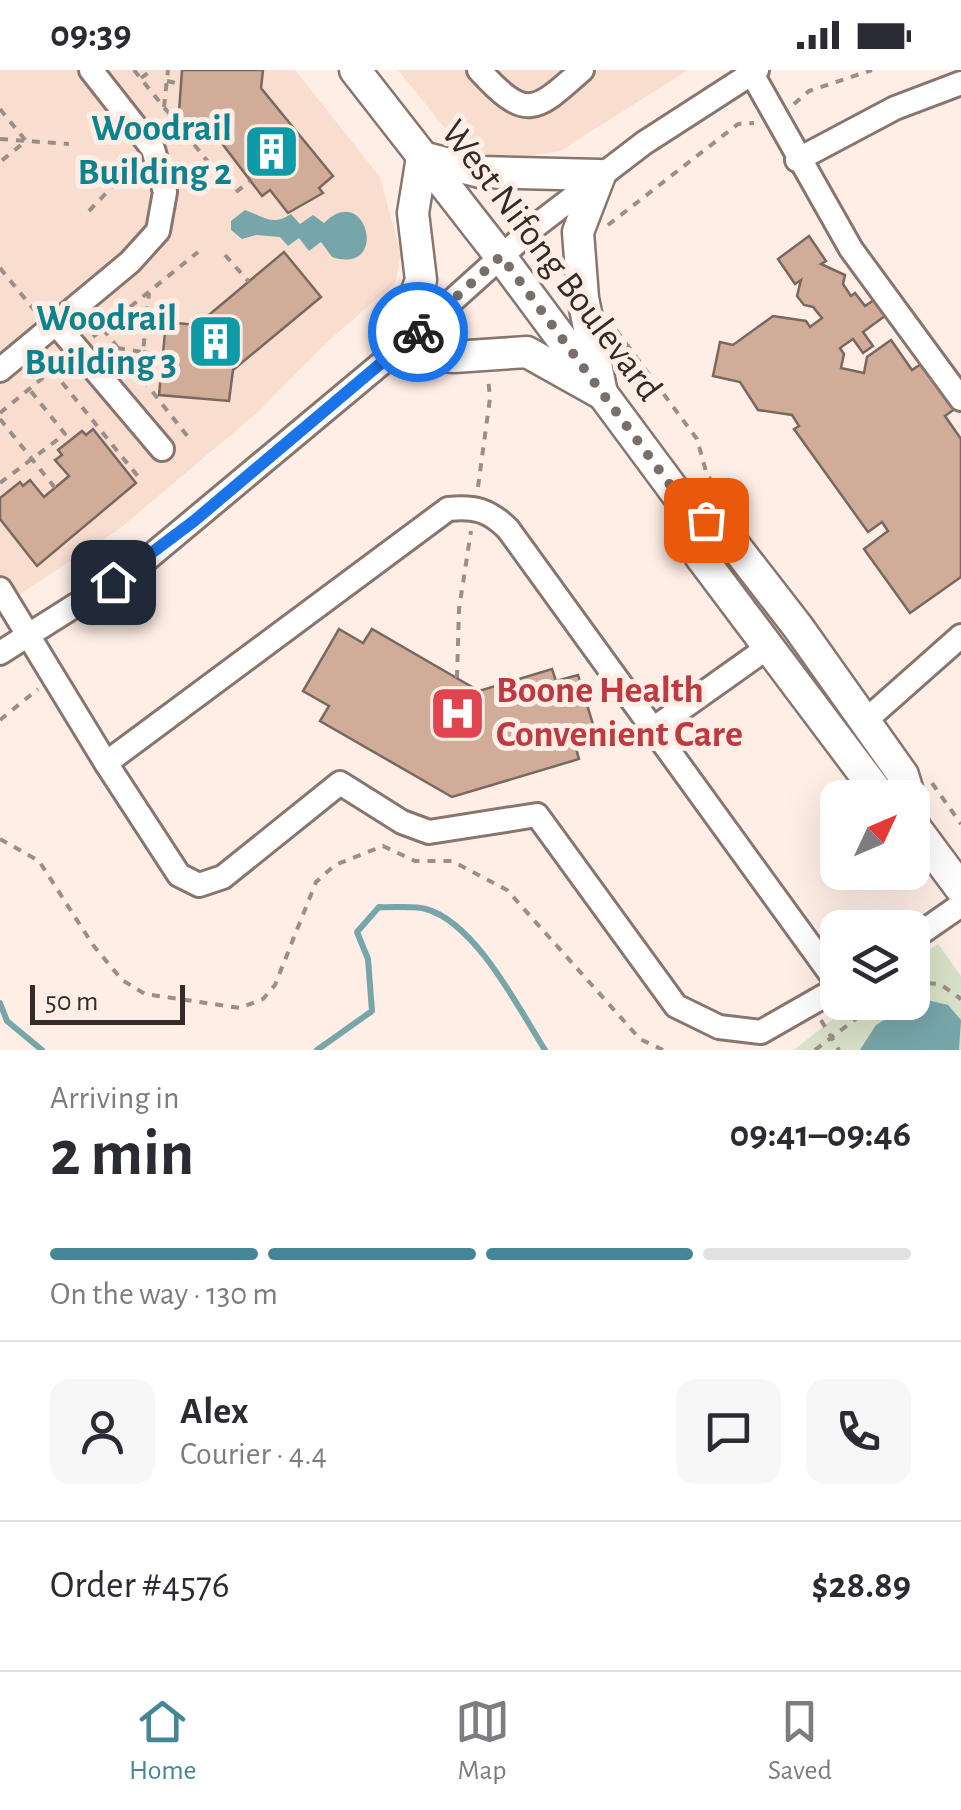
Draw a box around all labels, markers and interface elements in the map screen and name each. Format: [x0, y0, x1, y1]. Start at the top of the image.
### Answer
text: 09:39 [50, 16, 132, 54]
place label: Woodrail Building 2 [78, 110, 232, 192]
street label: West Nifong Boulevard [433, 114, 669, 408]
building icon: Woodrail Building 2 [241, 121, 301, 181]
courier [368, 282, 468, 382]
place label: Woodrail Building 3 [24, 300, 177, 382]
icon: bike [391, 305, 446, 360]
building icon: Woodrail Building 3 [186, 311, 246, 371]
pin [664, 478, 749, 563]
icon: bag [679, 493, 734, 548]
pin [71, 540, 156, 625]
icon: home [86, 555, 141, 610]
place label: Boone Health Convenient Care [496, 672, 743, 754]
hospital icon: Boone Health Convenient Care [427, 683, 487, 743]
north arrow [820, 780, 930, 890]
map controls [820, 780, 930, 1020]
button: layers [820, 910, 930, 1020]
scale bar [30, 980, 185, 1024]
text: 50 m [45, 988, 99, 1016]
text: Arriving in [50, 1082, 179, 1114]
text: 09:41–09:46 [730, 1116, 911, 1154]
text: 2 min [50, 1122, 194, 1187]
text: On the way · 130 m [50, 1278, 278, 1310]
button: person [50, 1379, 155, 1484]
button: chat [676, 1379, 781, 1484]
button: phone [806, 1379, 911, 1484]
text: Alex [180, 1393, 249, 1431]
text: Courier · 4.4 [180, 1438, 327, 1470]
text: Order #4576 [50, 1567, 230, 1605]
text: $28.89 [811, 1567, 911, 1605]
tab: Home [129, 1694, 196, 1788]
tab: Map [455, 1694, 510, 1788]
tab: Saved [768, 1694, 832, 1788]

